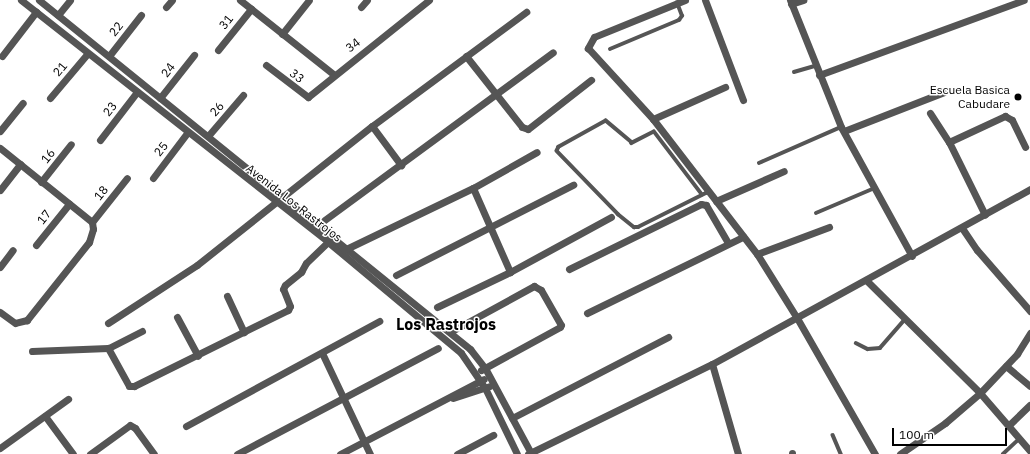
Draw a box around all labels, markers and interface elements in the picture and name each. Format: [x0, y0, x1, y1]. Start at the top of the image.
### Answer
street label: 31 [216, 12, 236, 32]
street label: 22 [106, 19, 126, 39]
street label: 34 [343, 35, 363, 55]
street label: 21 [50, 59, 70, 79]
street label: 24 [158, 60, 178, 80]
street label: 33 [287, 66, 307, 86]
place label: Escuela Basica Cabudare [930, 83, 1010, 111]
marker: Escuela Basica Cabudare [1013, 92, 1023, 102]
street label: 23 [100, 99, 120, 119]
street label: 26 [207, 99, 227, 119]
street label: 25 [151, 139, 171, 159]
street label: 16 [38, 146, 58, 166]
street label: Avenida Los Rastrojos [243, 161, 345, 245]
street label: 18 [91, 183, 111, 203]
street label: 17 [34, 207, 54, 227]
district label: Los Rastrojos [396, 314, 496, 334]
scale bar [894, 420, 1009, 446]
text: 100 m [899, 427, 934, 442]

